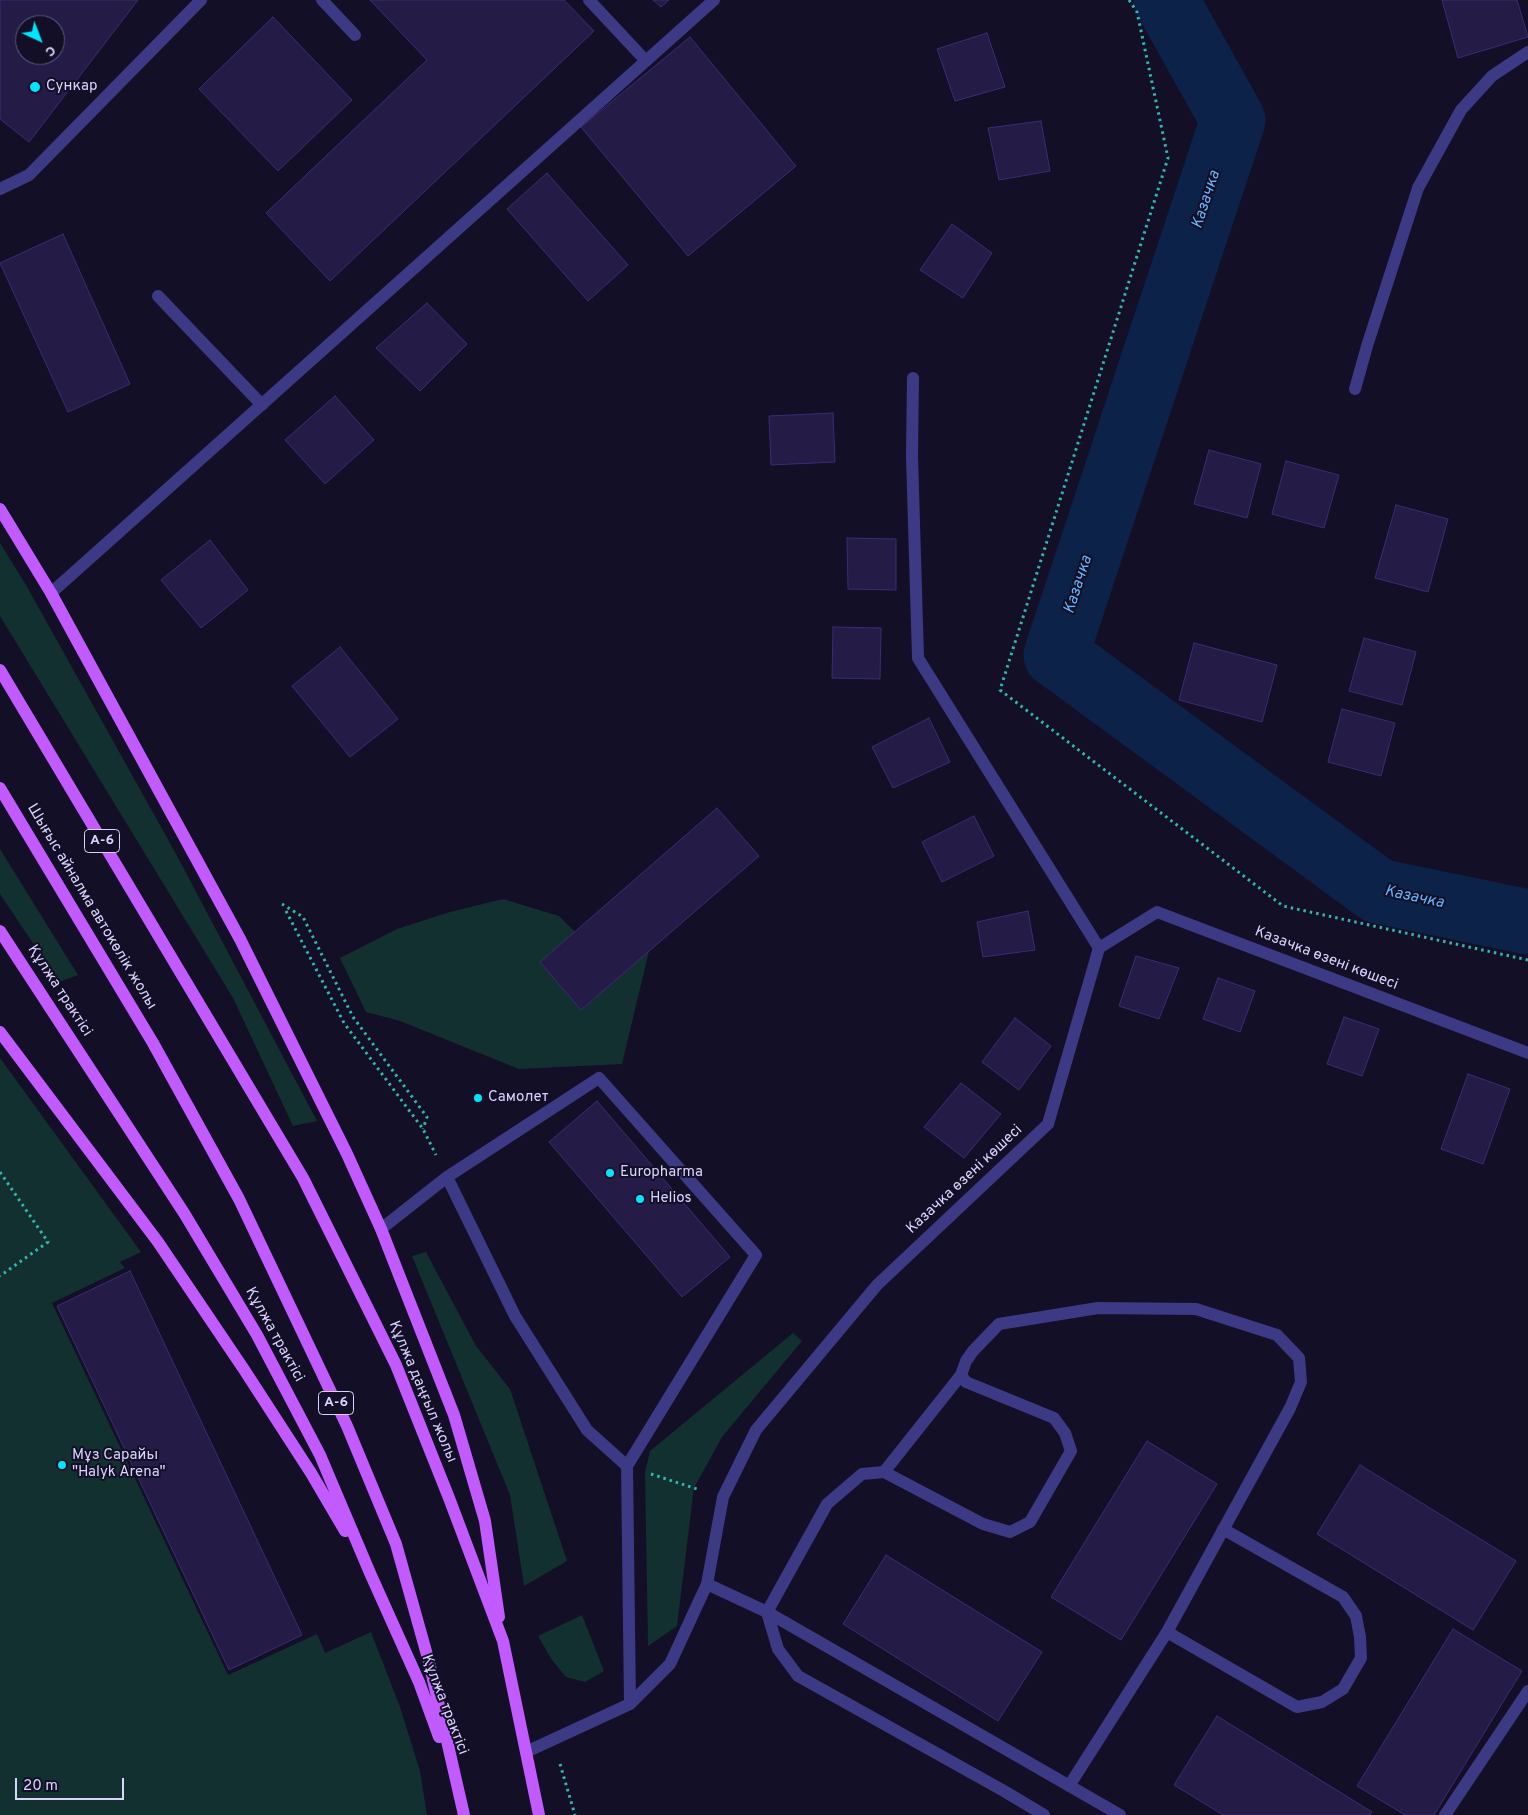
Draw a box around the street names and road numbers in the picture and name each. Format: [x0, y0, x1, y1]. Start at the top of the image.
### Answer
street label: Шығыс айналма автокөлік жолы [22, 801, 160, 1013]
road number: A-6 [84, 829, 120, 852]
street label: Казачка өзені көшесі [1252, 923, 1400, 995]
street label: Құлжа трактісі [23, 942, 95, 1040]
street label: Казачка өзені көшесі [903, 1122, 1027, 1238]
street label: Құлжа трактісі [241, 1285, 307, 1385]
street label: Құлжа даңғыл жолы [384, 1318, 460, 1466]
road number: A-6 [318, 1392, 354, 1415]
street label: Құлжа трактісі [417, 1653, 471, 1757]

